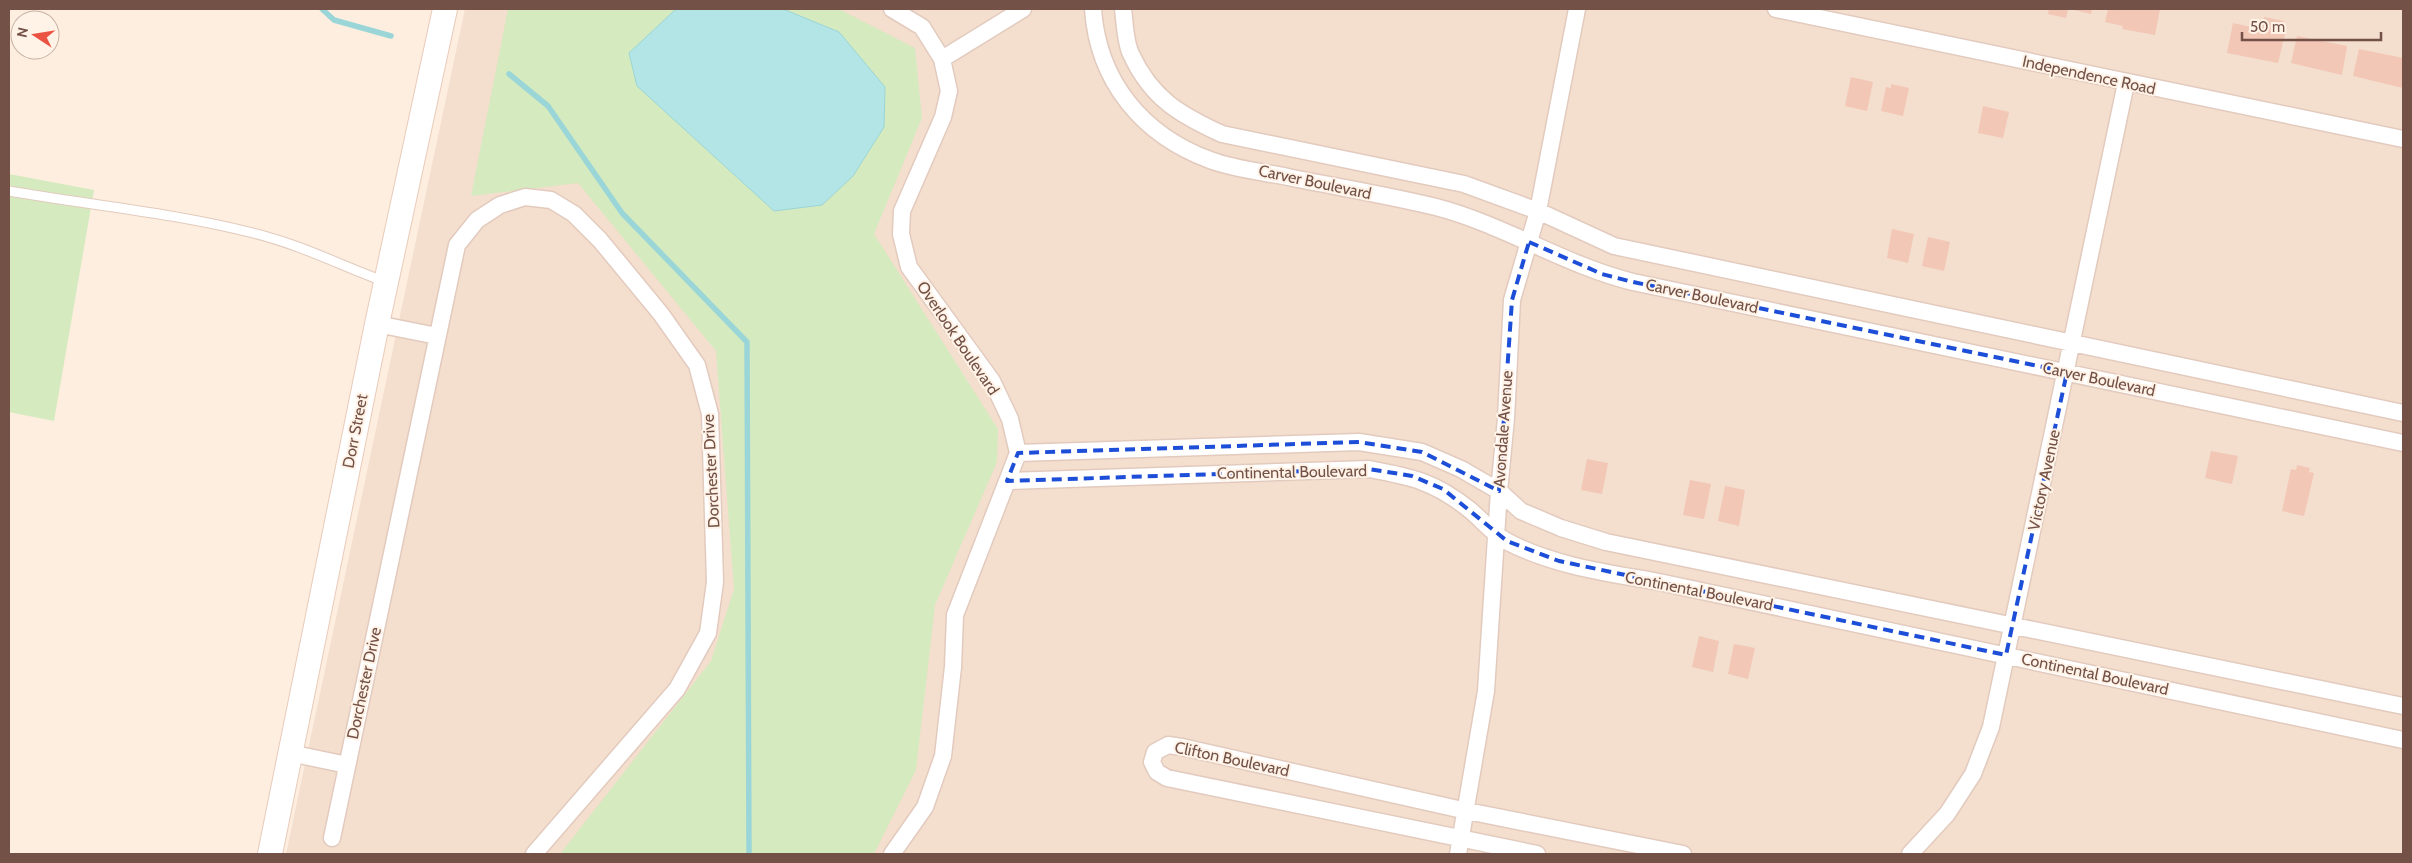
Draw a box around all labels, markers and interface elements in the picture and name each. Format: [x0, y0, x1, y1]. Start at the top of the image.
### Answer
north arrow [10, 10, 60, 60]
scale bar [2242, 10, 2381, 42]
text: 50 m [2250, 18, 2285, 36]
text: N [12, 26, 32, 39]
street label: Independence Road [2021, 52, 2157, 98]
street label: Carver Boulevard [1257, 161, 1373, 203]
street label: Carver Boulevard [1644, 275, 1760, 317]
street label: Overlook Boulevard [913, 278, 1003, 398]
street label: Carver Boulevard [2041, 358, 2157, 400]
street label: Avondale Avenue [1489, 370, 1517, 488]
street label: Dorr Street [339, 392, 372, 470]
street label: Dorchester Drive [699, 414, 723, 528]
street label: Victory Avenue [2024, 428, 2064, 532]
street label: Continental Boulevard [1217, 461, 1367, 483]
street label: Continental Boulevard [1623, 567, 1775, 615]
street label: Dorchester Drive [343, 625, 385, 741]
street label: Continental Boulevard [2020, 649, 2170, 699]
street label: Clifton Boulevard [1173, 738, 1291, 780]

